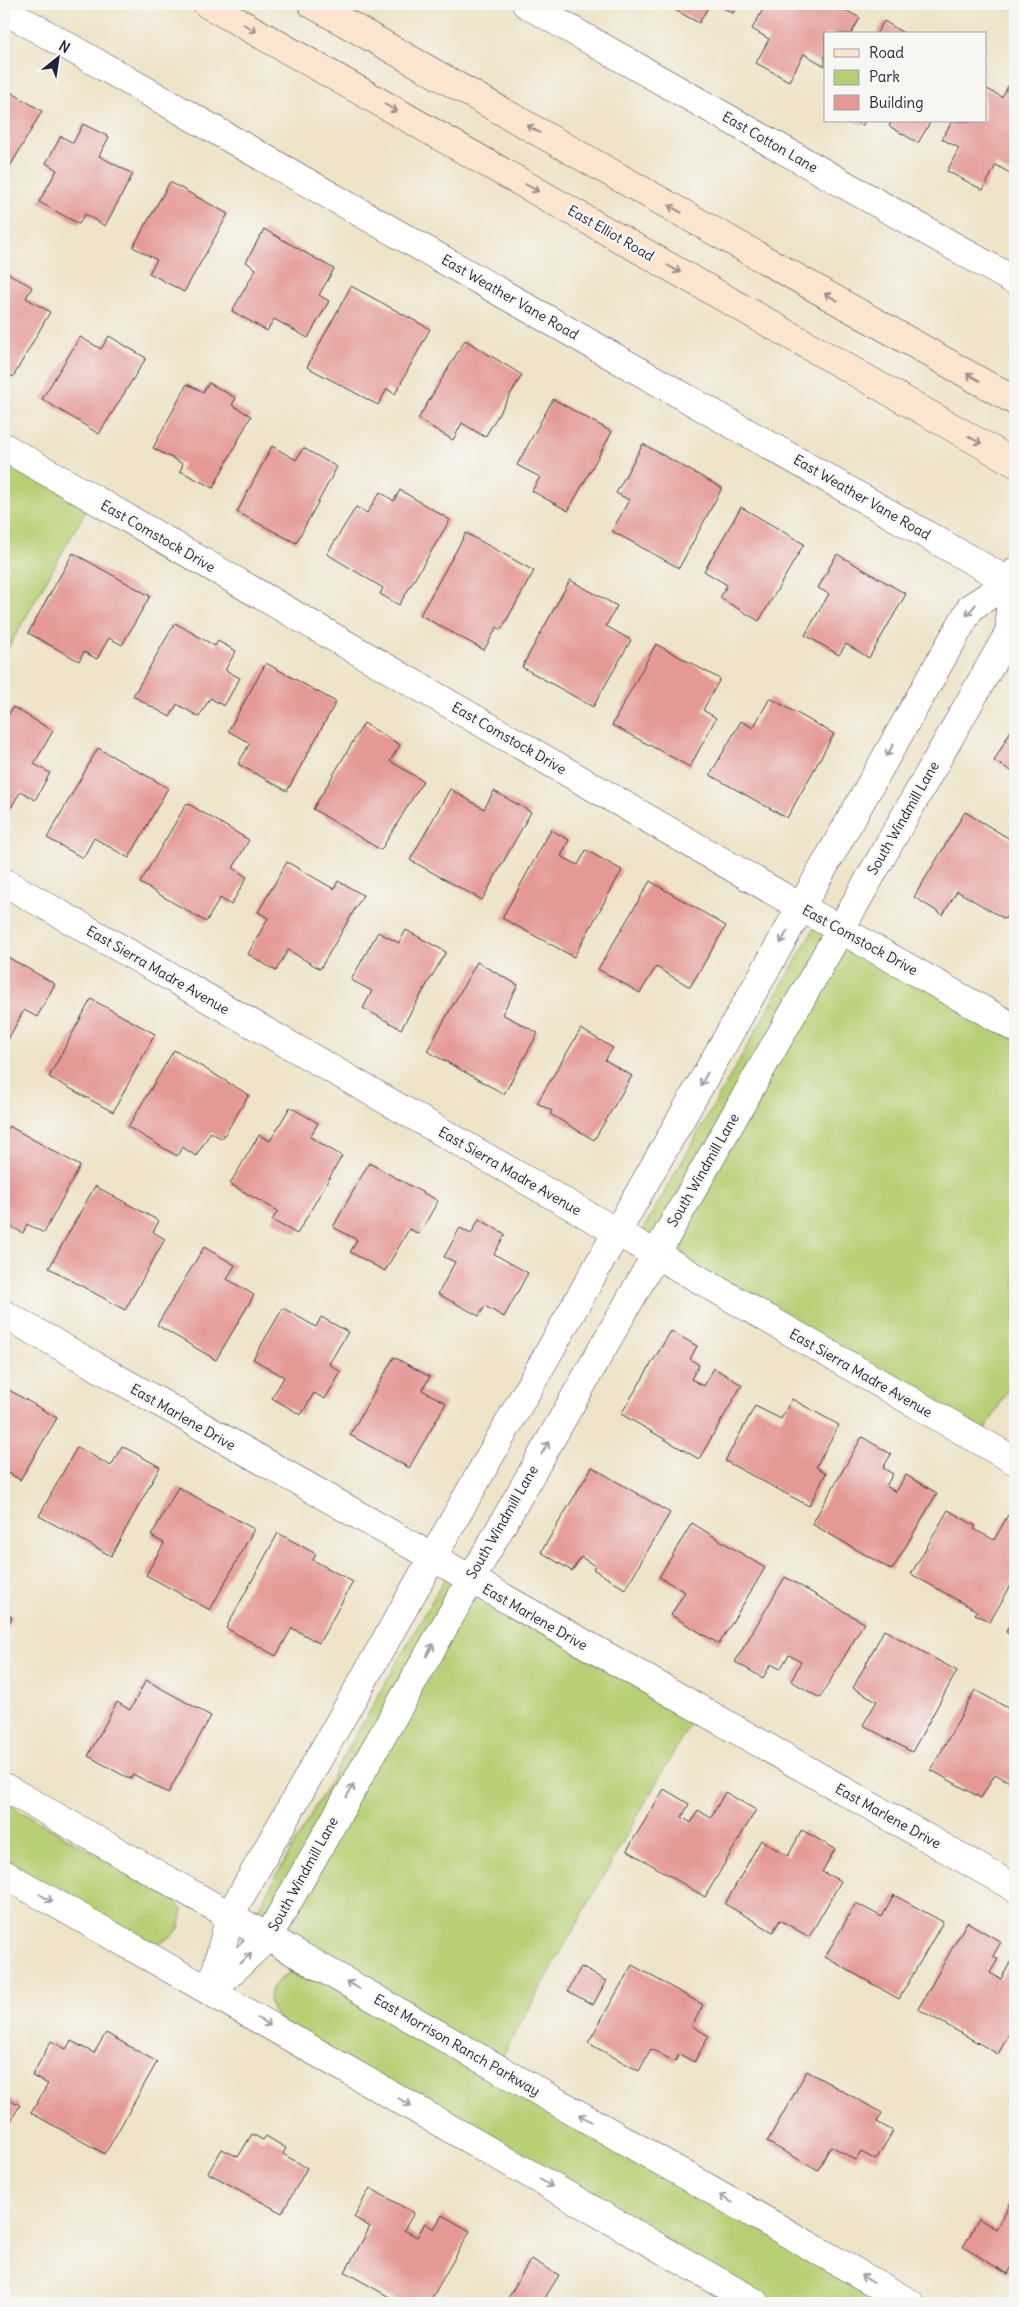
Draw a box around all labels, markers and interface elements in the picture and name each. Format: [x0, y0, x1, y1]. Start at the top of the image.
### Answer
one-way arrow [242, 23, 257, 33]
north arrow [32, 32, 82, 82]
legend [824, 32, 986, 122]
text: N [56, 37, 73, 57]
text: Road [869, 43, 904, 62]
text: Park [869, 67, 900, 86]
text: Building [869, 93, 924, 112]
one-way arrow [383, 104, 398, 113]
street label: East Cotton Lane [719, 107, 821, 177]
one-way arrow [527, 123, 541, 133]
one-way arrow [525, 184, 539, 194]
street label: East Elliot Road [565, 201, 657, 265]
one-way arrow [668, 203, 682, 213]
street label: East Weather Vane Road [438, 250, 582, 344]
one-way arrow [666, 264, 680, 274]
one-way arrow [824, 292, 839, 302]
one-way arrow [965, 372, 980, 382]
one-way arrow [967, 435, 981, 445]
street label: East Weather Vane Road [790, 450, 934, 544]
street label: East Comstock Drive [97, 496, 219, 576]
one-way arrow [966, 604, 977, 617]
street label: East Comstock Drive [448, 698, 570, 778]
one-way arrow [884, 743, 894, 757]
street label: South Windmill Lane [863, 758, 943, 878]
street label: East Comstock Drive [799, 901, 921, 979]
street label: East Sierra Madre Avenue [83, 922, 233, 1018]
one-way arrow [778, 930, 788, 944]
one-way arrow [698, 1071, 708, 1085]
street label: South Windmill Lane [663, 1110, 743, 1230]
street label: East Sierra Madre Avenue [435, 1123, 585, 1219]
street label: East Sierra Madre Avenue [786, 1325, 936, 1421]
street label: East Marlene Drive [127, 1380, 239, 1454]
one-way arrow [540, 1441, 550, 1455]
street label: South Windmill Lane [462, 1462, 542, 1582]
street label: East Marlene Drive [479, 1580, 591, 1654]
one-way arrow [425, 1642, 435, 1657]
street label: East Marlene Drive [832, 1779, 944, 1853]
one-way arrow [345, 1784, 355, 1799]
street label: South Windmill Lane [264, 1814, 342, 1934]
one-way arrow [39, 1894, 53, 1904]
one-way arrow [240, 1952, 252, 1964]
one-way arrow [346, 1980, 360, 1990]
street label: East Morrison Ranch Parkway [371, 1990, 543, 2100]
one-way arrow [256, 2017, 270, 2027]
one-way arrow [397, 2098, 411, 2108]
one-way arrow [578, 2113, 593, 2122]
one-way arrow [538, 2178, 553, 2188]
one-way arrow [720, 2193, 734, 2203]
one-way arrow [860, 2274, 875, 2284]

